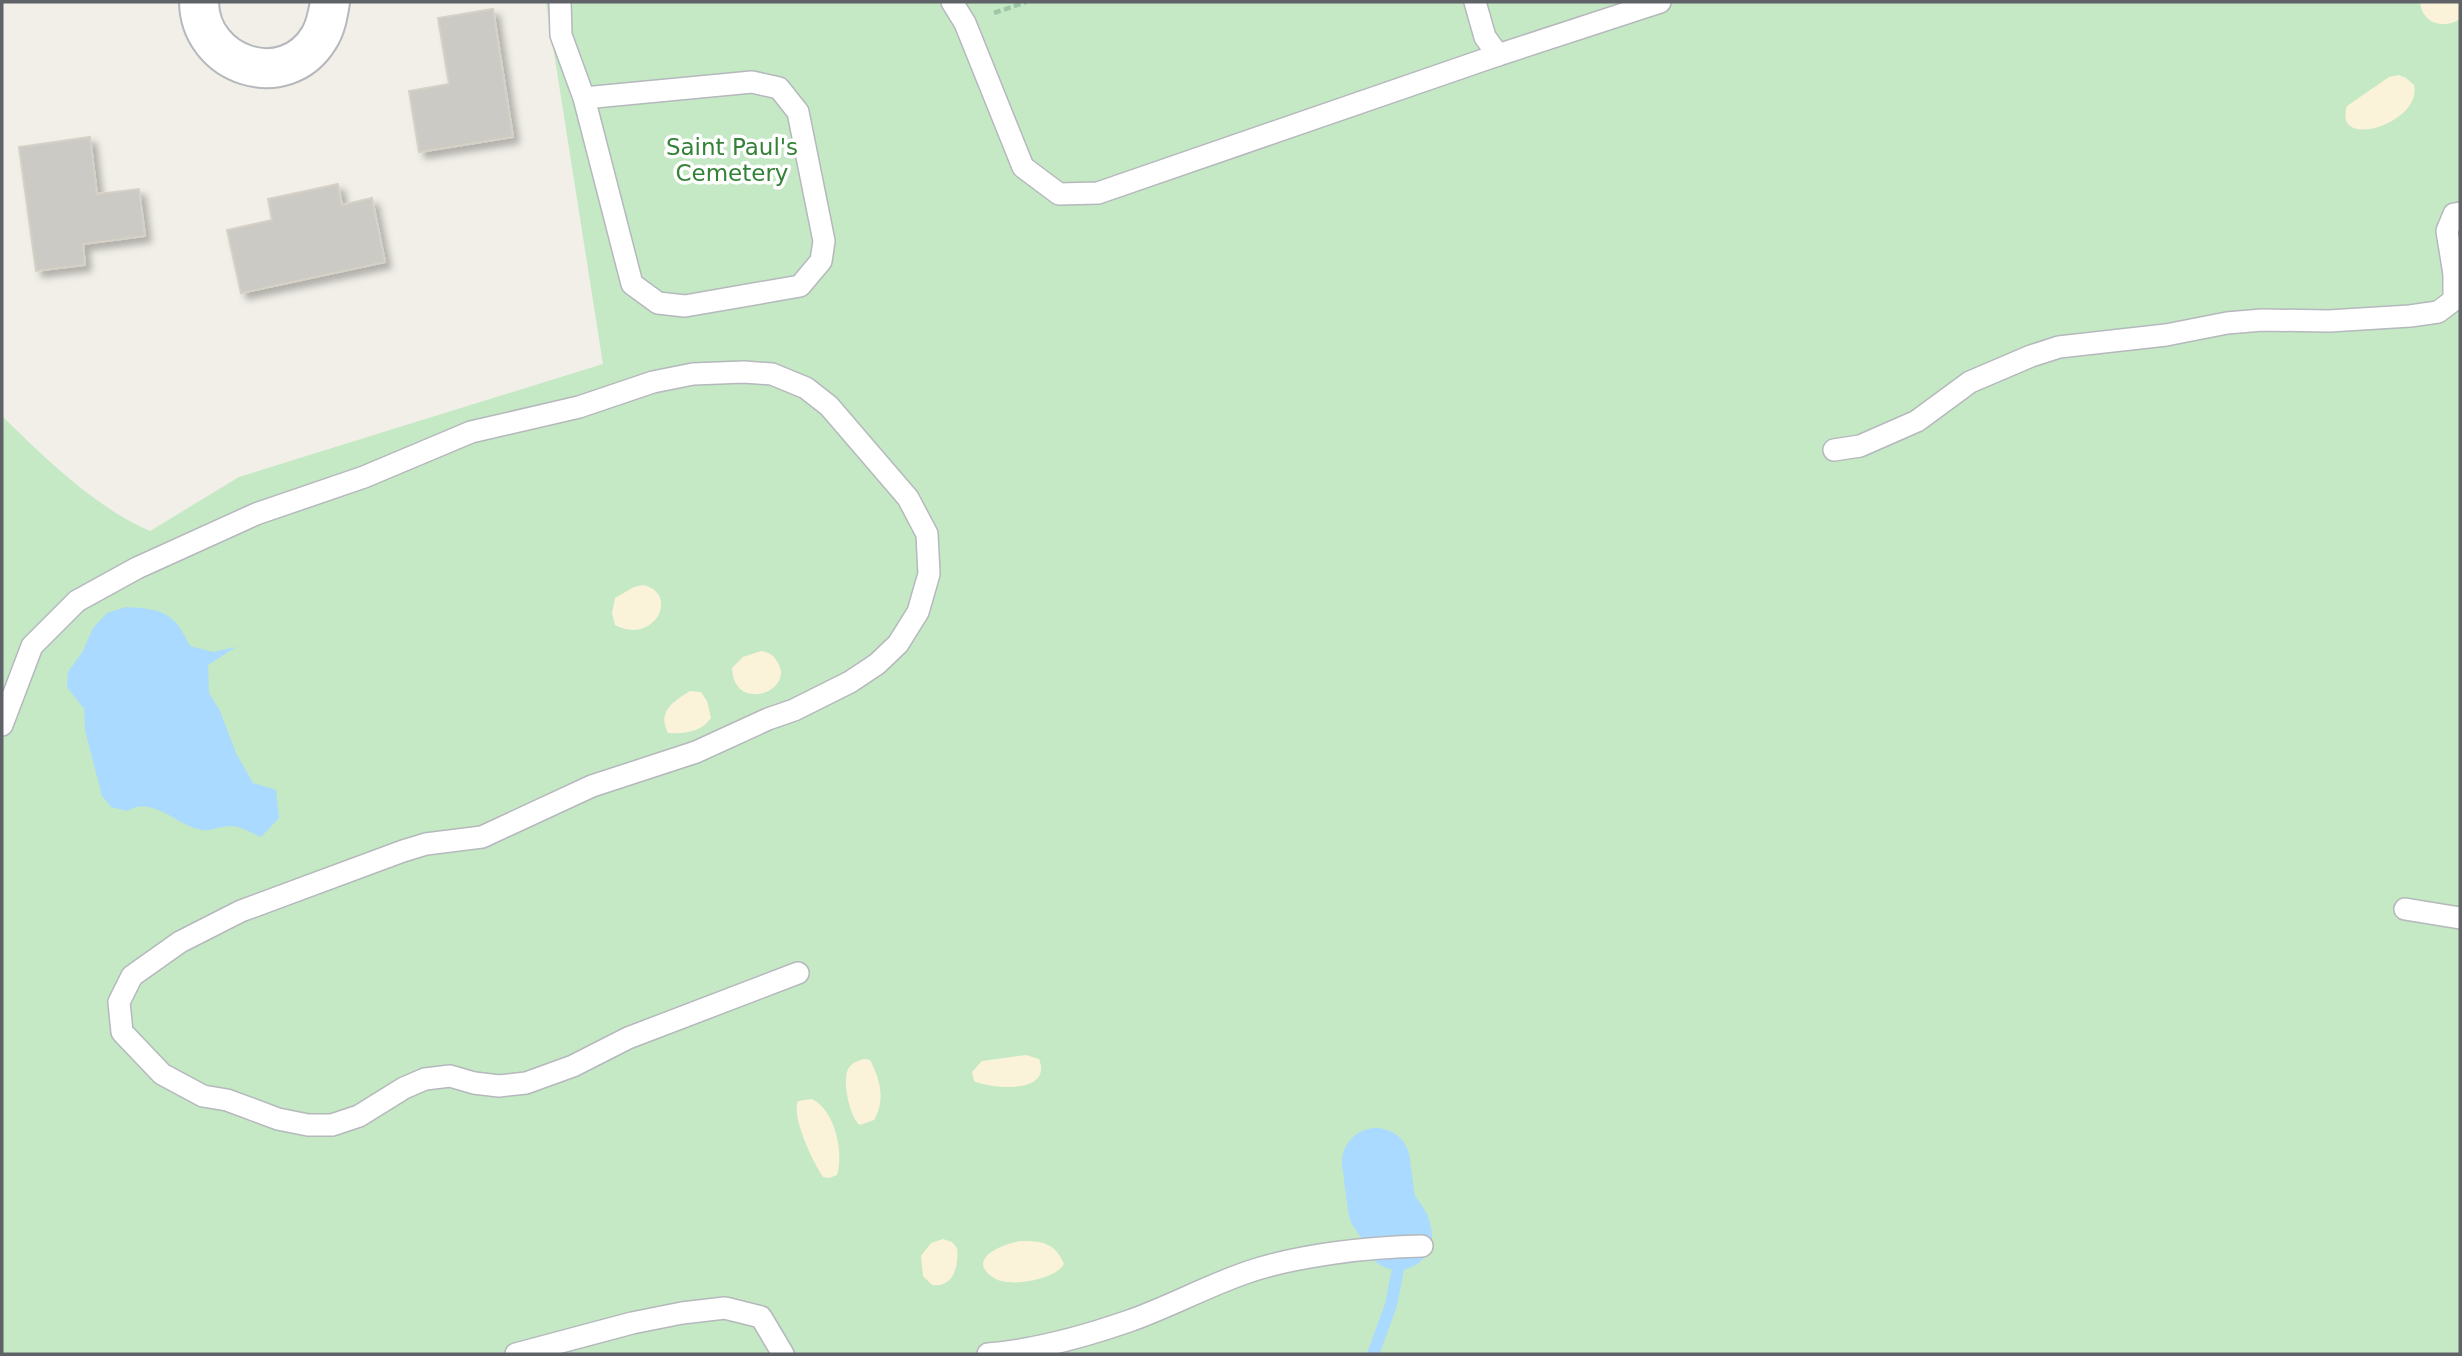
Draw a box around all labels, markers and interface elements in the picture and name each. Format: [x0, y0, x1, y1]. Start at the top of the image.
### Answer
park label: Saint Paul's Cemetery [666, 134, 798, 186]

